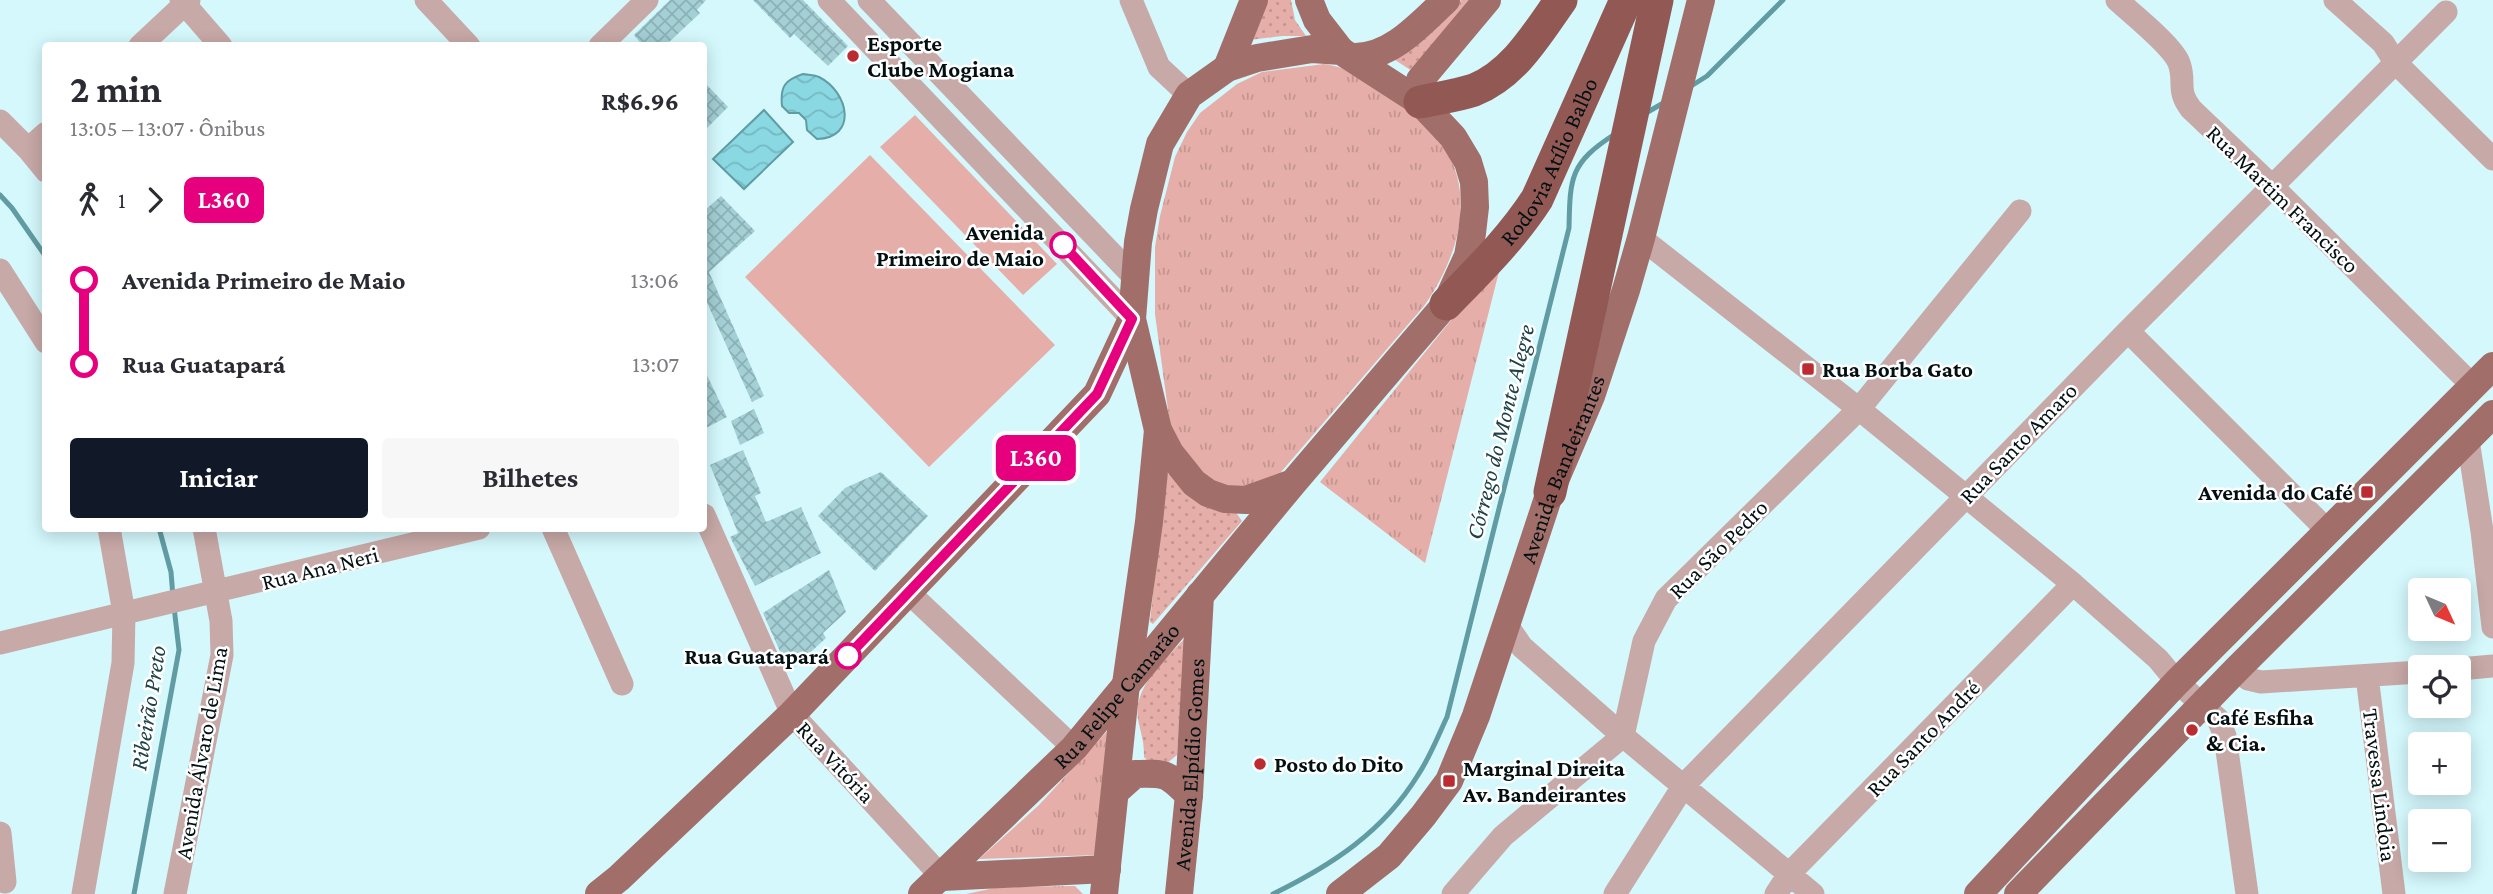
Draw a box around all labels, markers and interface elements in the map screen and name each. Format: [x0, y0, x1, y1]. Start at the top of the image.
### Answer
place label: Esporte Clube Mogiana [867, 30, 1015, 82]
marker: Esporte Clube Mogiana [845, 48, 861, 64]
text: 2 min [70, 68, 162, 110]
street label: Rodovia Atílio Balbo [1494, 73, 1603, 251]
text: R$6.96 [601, 87, 679, 116]
text: 13:05 – 13:07 · Ônibus [70, 115, 265, 141]
street label: Rua Martim Francisco [2202, 120, 2364, 278]
icon: walk [70, 181, 108, 219]
icon: forward [136, 181, 174, 219]
text: L360 [198, 186, 250, 213]
text: 1 [118, 187, 126, 213]
place label: Avenida Primeiro de Maio [876, 219, 1045, 271]
marker: Avenida Primeiro de Maio [1050, 232, 1076, 258]
text: Avenida Primeiro de Maio [122, 266, 405, 295]
text: 13:06 [631, 267, 679, 293]
water label: Córrego do Monte Alegre [1460, 322, 1539, 542]
text: Rua Guatapará [122, 350, 286, 379]
text: 13:07 [632, 351, 679, 377]
place label: Rua Borba Gato [1822, 356, 1973, 382]
marker: Rua Borba Gato [1800, 361, 1816, 377]
street label: Avenida Bandeirantes [1514, 372, 1610, 567]
street label: Rua Santo Amaro [1954, 377, 2082, 509]
line badge: L360 [987, 435, 1085, 481]
button: Iniciar [70, 438, 368, 518]
button: Bilhetes [382, 438, 679, 518]
text: L360 [1010, 444, 1062, 471]
place label: Avenida do Café [2197, 479, 2353, 505]
marker: Avenida do Café [2359, 484, 2375, 500]
street label: Rua São Pedro [1663, 494, 1773, 604]
street label: Rua Ana Neri [259, 541, 381, 595]
north arrow [2408, 578, 2471, 640]
map controls [2408, 578, 2471, 872]
street label: Rua Felipe Camarão [1048, 618, 1185, 774]
water label: Ribeirão Preto [124, 643, 171, 772]
place label: Rua Guatapará [684, 643, 830, 669]
marker: Rua Guatapará [835, 643, 861, 669]
street label: Avenida Álvaro de Lima [170, 644, 233, 861]
button: locate [2408, 655, 2471, 718]
street label: Avenida Elpídio Gomes [1168, 658, 1209, 872]
street label: Rua Santo André [1861, 674, 1985, 802]
place label: Café Esfiha & Cia. [2206, 704, 2315, 756]
street label: Travessa Lindoia [2358, 707, 2402, 864]
street label: Rua Vitória [792, 716, 881, 808]
marker: Café Esfiha & Cia. [2184, 722, 2200, 738]
button: + [2408, 732, 2471, 795]
place label: Posto do Dito [1274, 751, 1404, 777]
place label: Marginal Direita Av. Bandeirantes [1462, 755, 1626, 807]
marker: Posto do Dito [1252, 756, 1268, 772]
marker: Marginal Direita Av. Bandeirantes [1441, 773, 1457, 789]
button: − [2408, 809, 2471, 872]

